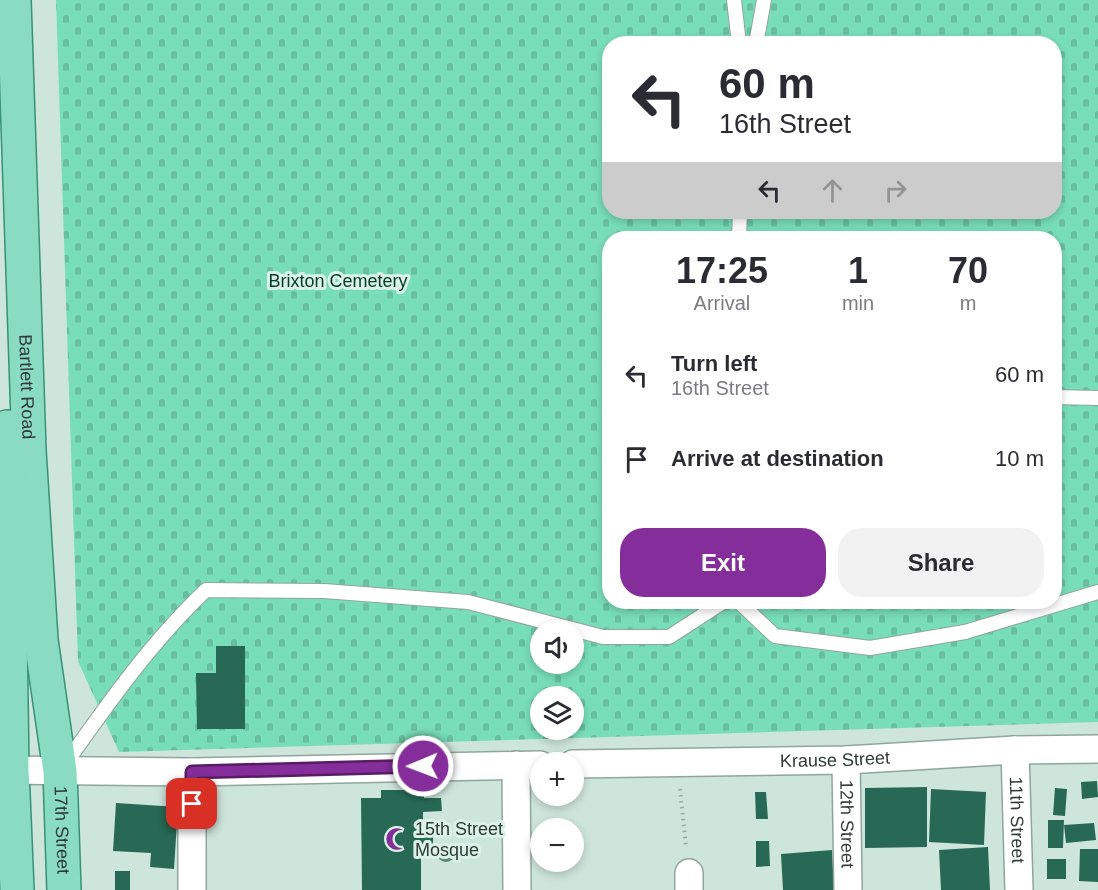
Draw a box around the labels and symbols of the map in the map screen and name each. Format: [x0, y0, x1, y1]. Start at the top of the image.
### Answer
park label: Brixton Cemetery [268, 271, 408, 291]
street label: Bartlett Road [15, 334, 39, 440]
position arrow [391, 734, 455, 798]
street label: Krause Street [780, 747, 891, 771]
street label: 11th Street [1006, 776, 1028, 864]
pin [166, 778, 217, 829]
street label: 12th Street [836, 780, 858, 868]
street label: 17th Street [51, 786, 73, 874]
place label: 15th Street Mosque [415, 819, 503, 860]
mosque icon: 15th Street Mosque [384, 826, 410, 852]

